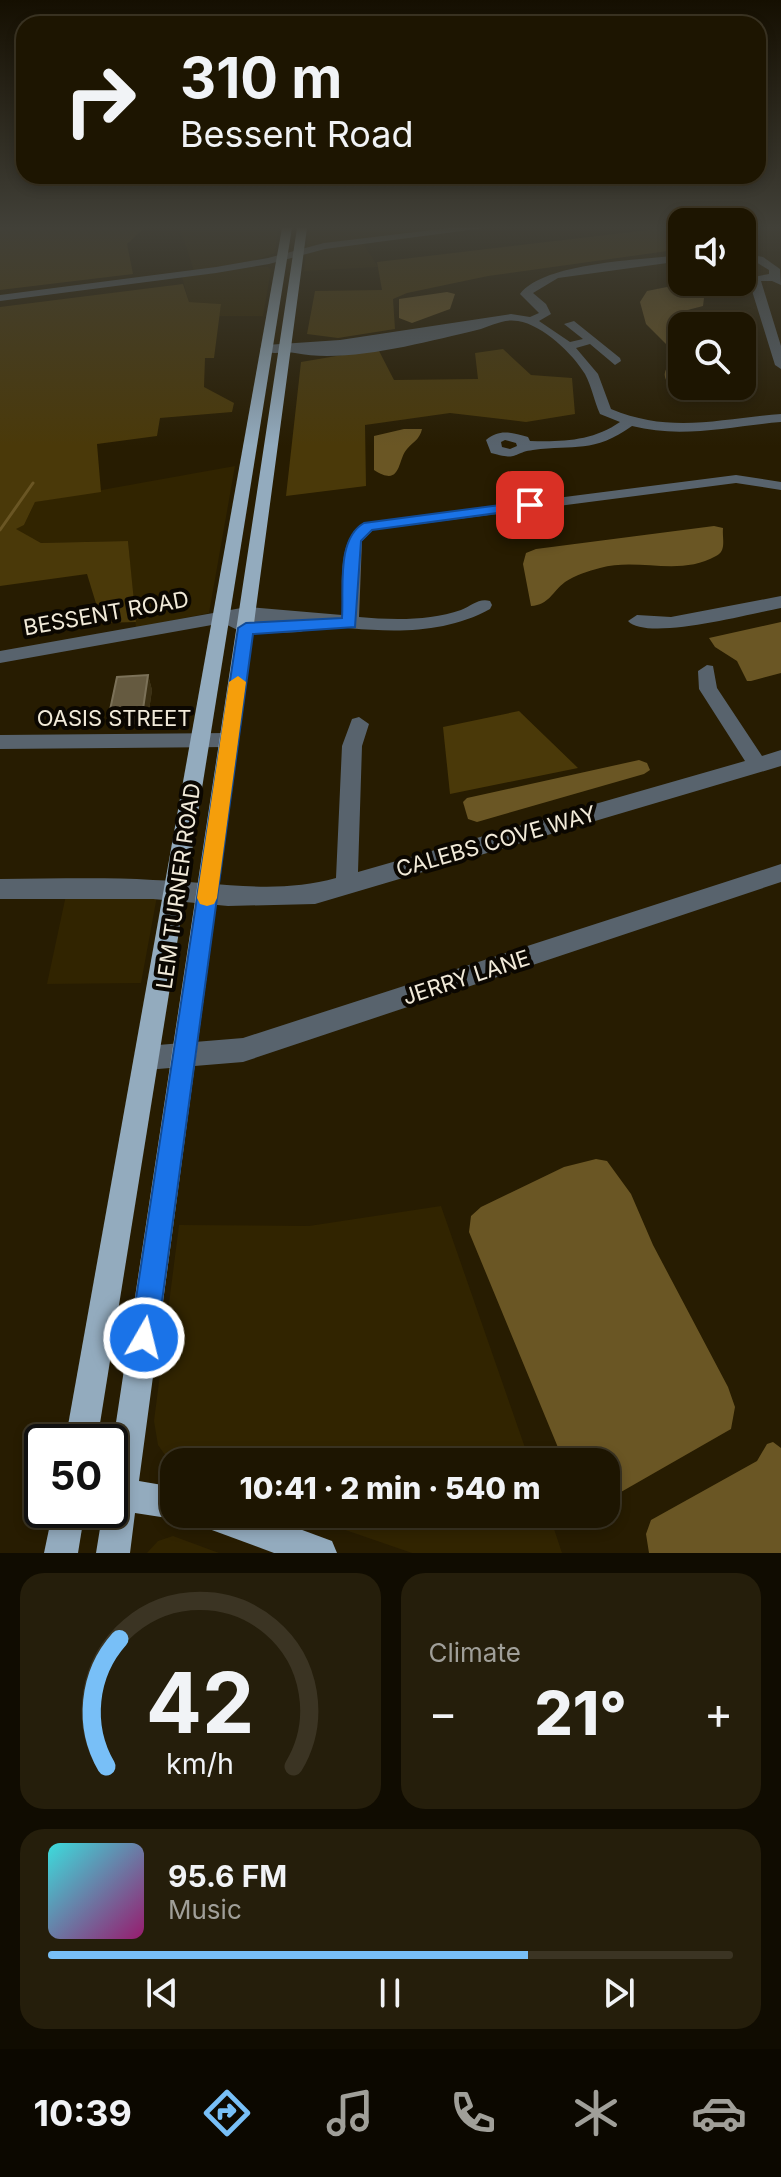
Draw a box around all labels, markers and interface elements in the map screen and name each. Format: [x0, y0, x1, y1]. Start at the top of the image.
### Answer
text: 310 m [180, 44, 342, 112]
icon: right [48, 48, 152, 152]
text: Bessent Road [180, 112, 414, 156]
map controls [668, 208, 756, 400]
button: sound [668, 208, 756, 296]
button: search [668, 312, 756, 400]
pin [496, 471, 564, 539]
icon: arrive [508, 483, 552, 527]
street label: BESSENT ROAD [21, 586, 191, 640]
street label: OASIS STREET [37, 705, 191, 731]
street label: LEM TURNER ROAD [151, 781, 205, 991]
street label: CALEBS COVE WAY [393, 800, 599, 882]
street label: JERRY LANE [399, 944, 533, 1010]
position arrow [102, 1296, 186, 1380]
speed limit sign: 50 [24, 1424, 128, 1528]
text: 10:41 · 2 min · 540 m [240, 1470, 540, 1506]
text: Climate [429, 1637, 521, 1668]
text: 42 [146, 1652, 255, 1753]
text: 21° [535, 1677, 627, 1749]
text: − [429, 1686, 458, 1740]
text: + [704, 1686, 733, 1740]
text: km/h [166, 1746, 234, 1781]
text: 95.6 FM [168, 1858, 287, 1894]
text: Music [168, 1894, 242, 1925]
icon: previous [140, 1971, 184, 2015]
icon: pause [368, 1971, 412, 2015]
icon: next [597, 1971, 641, 2015]
icon: directions [199, 2085, 255, 2141]
icon: music [322, 2085, 378, 2141]
icon: phone [445, 2085, 501, 2141]
icon: climate [568, 2085, 624, 2141]
icon: car [691, 2085, 747, 2141]
text: 10:39 [34, 2091, 132, 2135]

